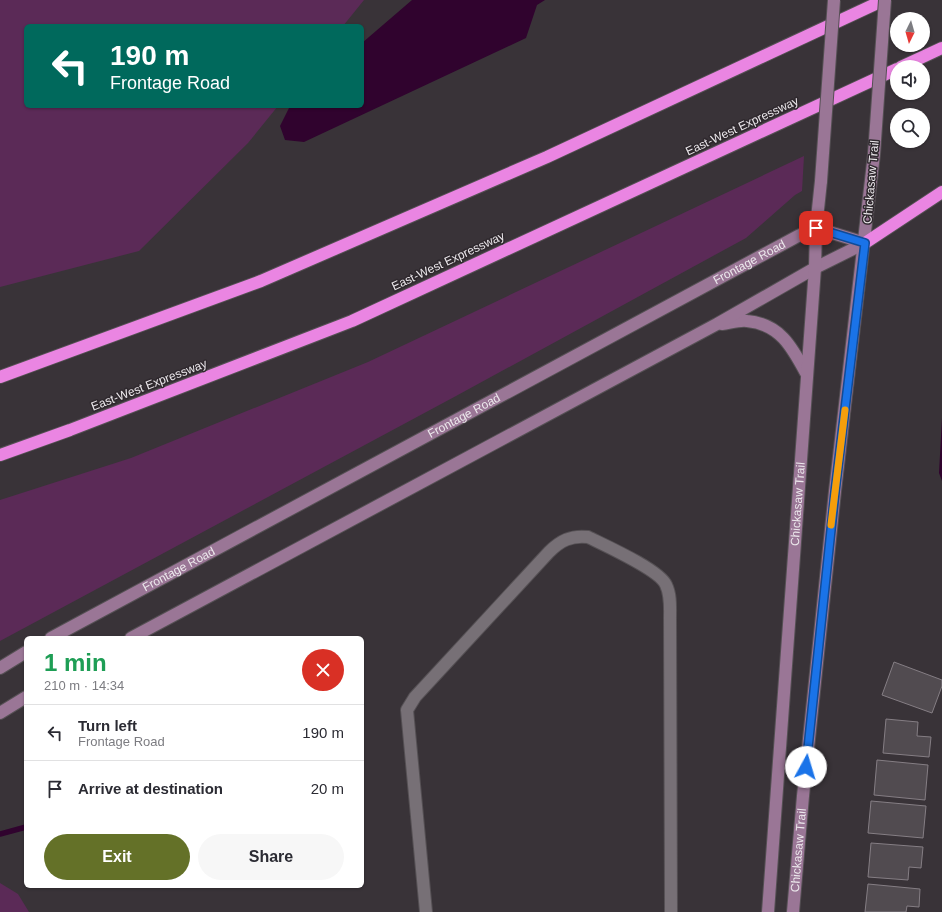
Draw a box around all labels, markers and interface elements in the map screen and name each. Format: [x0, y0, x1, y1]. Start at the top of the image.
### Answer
north arrow [890, 12, 930, 52]
map controls [890, 12, 930, 148]
icon: left [44, 40, 96, 92]
text: 190 m [110, 40, 189, 71]
button: sound [890, 60, 930, 100]
text: Frontage Road [110, 73, 230, 93]
street label: East-West Expressway [683, 94, 801, 158]
button: search [890, 108, 930, 148]
street label: Chickasaw Trail [860, 140, 882, 224]
pin [799, 211, 833, 245]
icon: arrive [805, 217, 827, 239]
street label: East-West Expressway [389, 229, 507, 293]
street label: Frontage Road [711, 237, 788, 287]
street label: East-West Expressway [89, 356, 209, 414]
street label: Frontage Road [425, 391, 503, 441]
street label: Chickasaw Trail [788, 462, 808, 547]
street label: Frontage Road [140, 544, 217, 594]
text: 1 min [44, 649, 107, 676]
button: close [302, 649, 344, 691]
text: 210 m · 14:34 [44, 678, 124, 693]
text: Turn left [78, 717, 137, 734]
icon: left [44, 722, 66, 744]
text: 190 m [302, 724, 344, 741]
text: Frontage Road [78, 734, 165, 749]
position arrow [785, 746, 827, 788]
icon: arrive [44, 778, 66, 800]
text: Arrive at destination [78, 780, 223, 797]
text: 20 m [311, 780, 344, 797]
street label: Chickasaw Trail [788, 808, 809, 893]
button: Exit [44, 834, 190, 880]
button: Share [198, 834, 344, 880]

